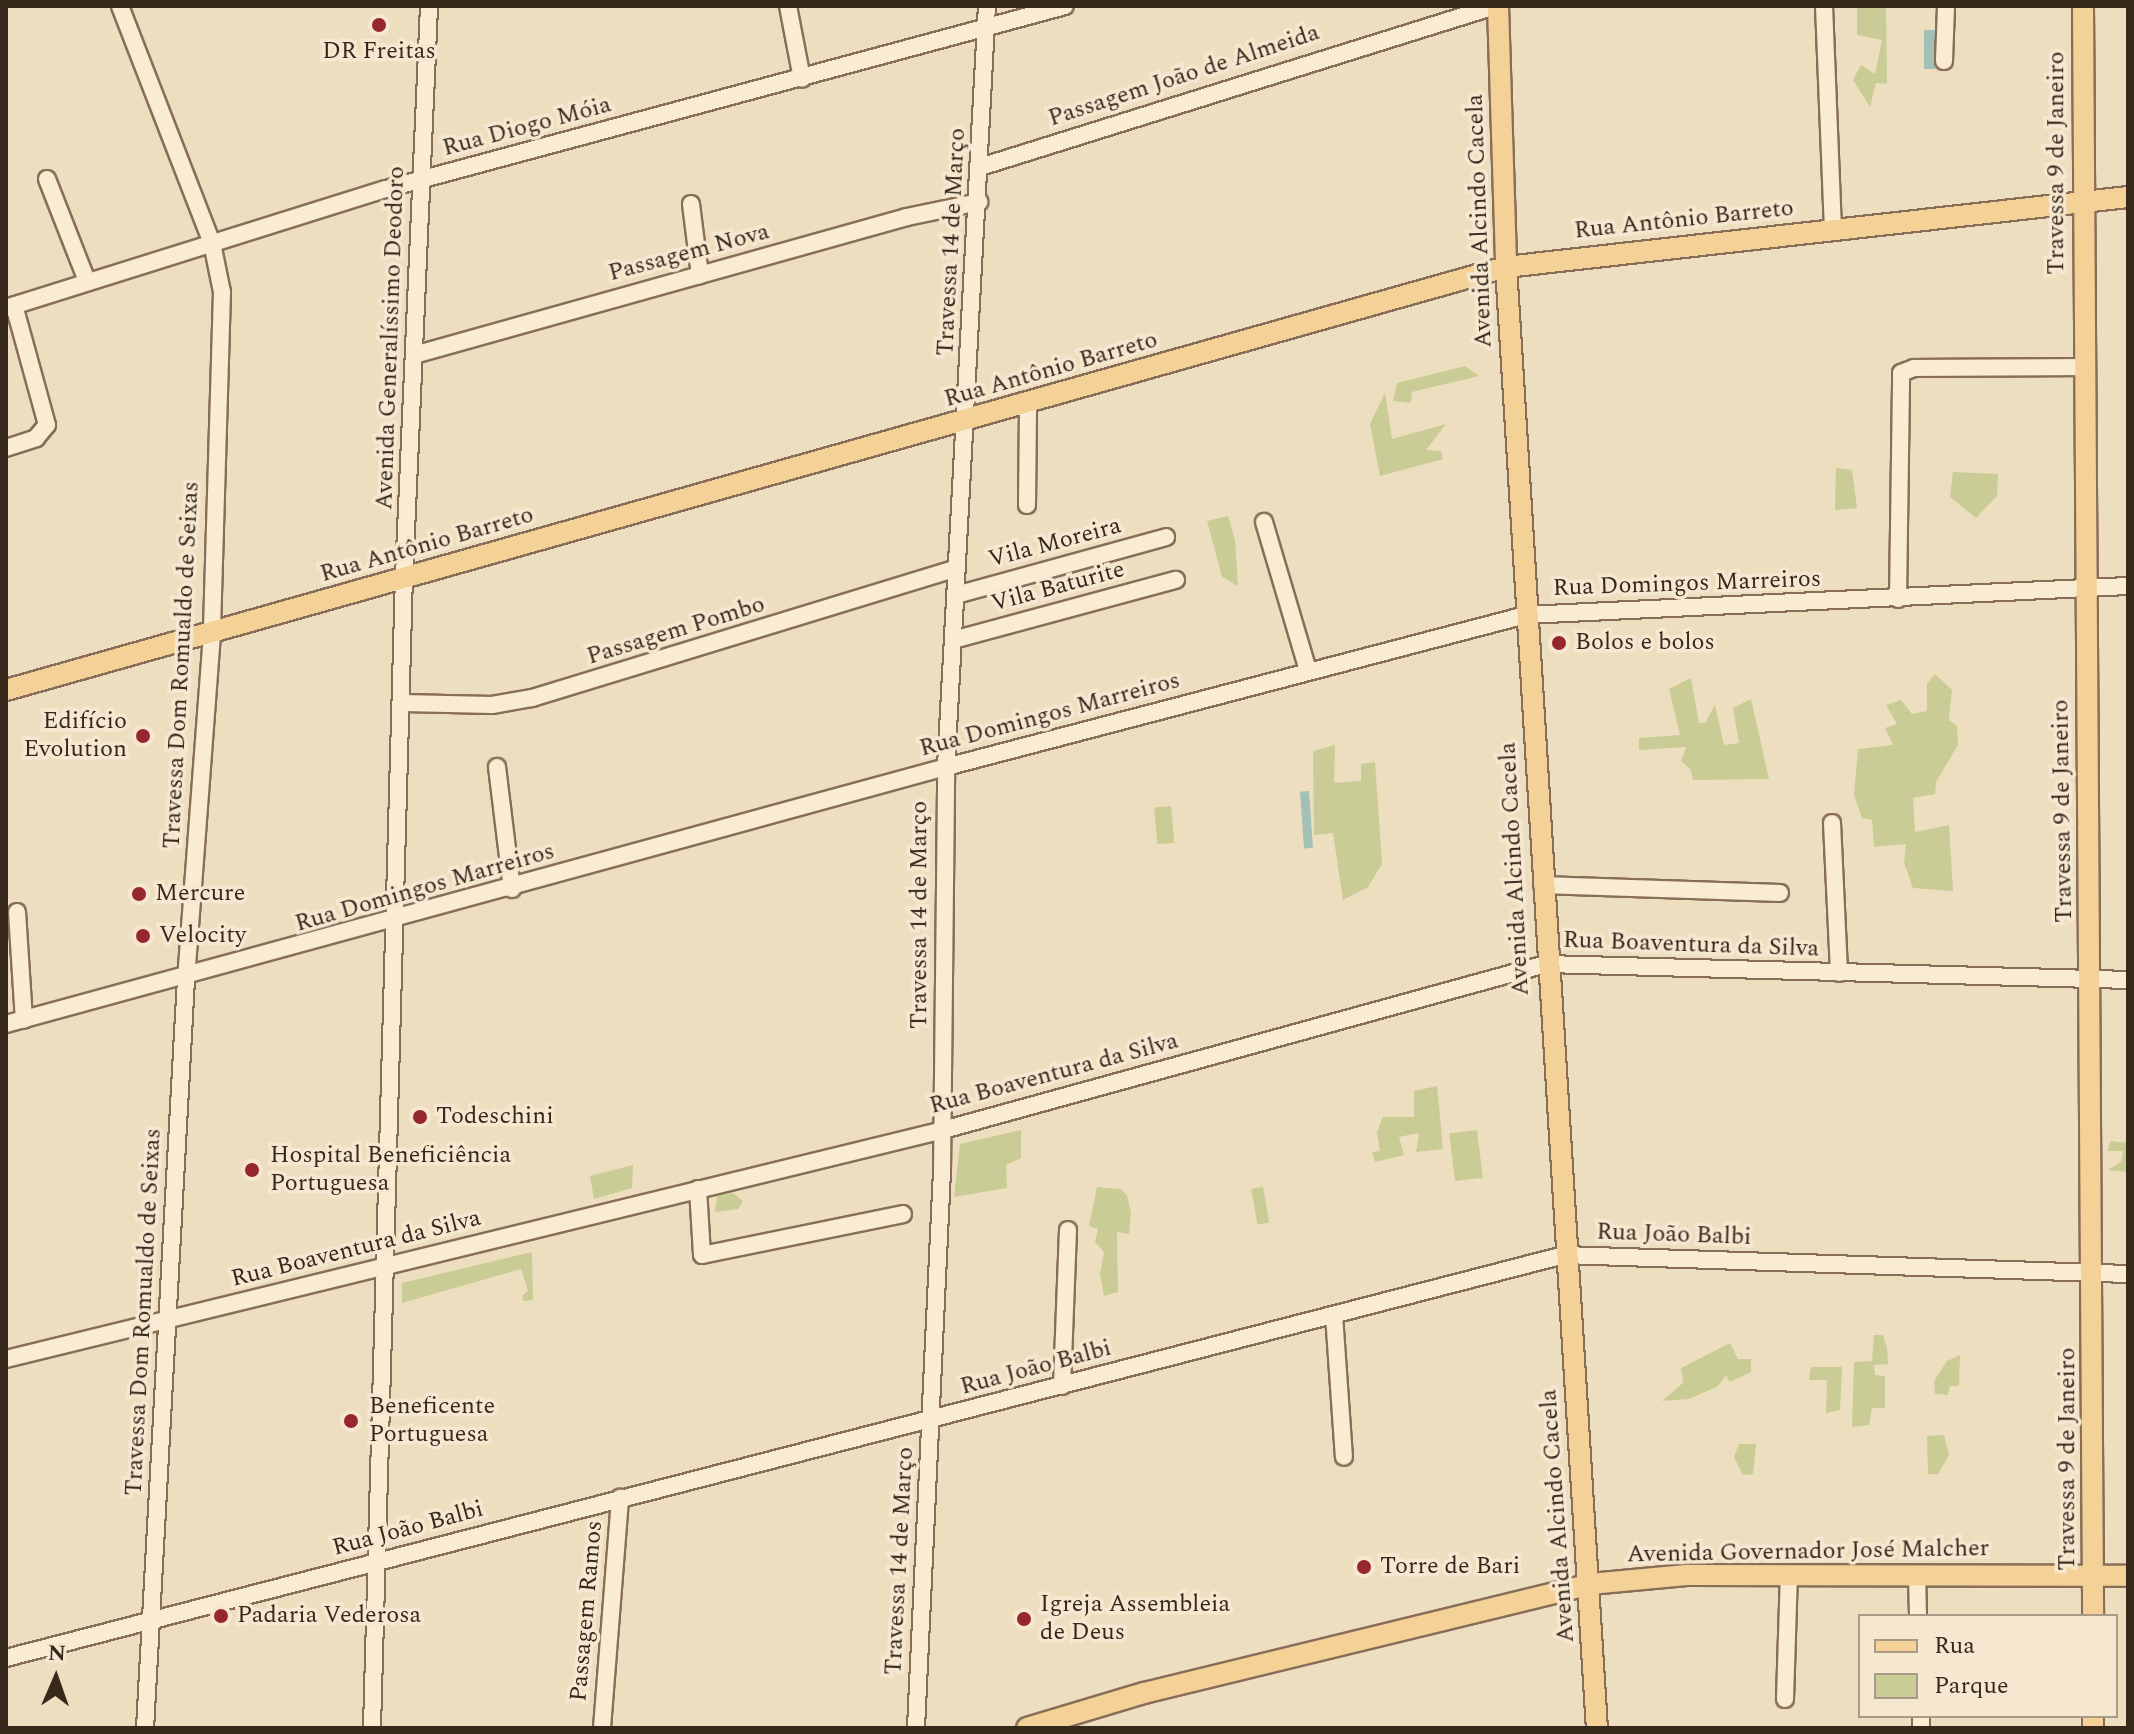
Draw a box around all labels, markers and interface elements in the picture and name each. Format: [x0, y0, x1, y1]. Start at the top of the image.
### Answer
marker: DR Freitas [370, 16, 388, 34]
street label: Passagem João de Almeida [1045, 19, 1323, 133]
place label: DR Freitas [322, 38, 436, 66]
street label: Travessa 9 de Janeiro [2043, 51, 2071, 275]
street label: Rua Diogo Móia [440, 91, 614, 163]
street label: Avenida Alcindo Cacela [1461, 94, 1499, 348]
street label: Travessa 14 de Março [932, 127, 972, 357]
street label: Avenida Generalíssimo Deodoro [371, 166, 411, 510]
street label: Rua Antônio Barreto [1573, 194, 1795, 246]
street label: Passagem Nova [605, 218, 773, 288]
street label: Rua Antônio Barreto [941, 326, 1161, 414]
street label: Travessa Dom Romualdo de Seixas [158, 481, 206, 849]
street label: Rua Antônio Barreto [317, 501, 537, 589]
street label: Vila Moreira [985, 511, 1125, 575]
street label: Vila Baturite [988, 555, 1128, 619]
street label: Rua Domingos Marreiros [1552, 565, 1822, 603]
street label: Passagem Pombo [584, 590, 768, 672]
place label: Bolos e bolos [1575, 629, 1715, 657]
marker: Bolos e bolos [1550, 634, 1568, 652]
street label: Rua Domingos Marreiros [917, 666, 1183, 764]
street label: Travessa 9 de Janeiro [2047, 699, 2079, 923]
place label: Edifício Evolution [23, 708, 127, 764]
marker: Edifício Evolution [134, 727, 152, 745]
street label: Avenida Alcindo Cacela [1494, 741, 1536, 997]
street label: Travessa 14 de Março [906, 801, 934, 1029]
street label: Rua Domingos Marreiros [292, 837, 558, 939]
place label: Mercure [155, 880, 245, 908]
marker: Mercure [130, 885, 148, 903]
place label: Velocity [159, 922, 246, 950]
street label: Rua Boaventura da Silva [1562, 926, 1820, 964]
marker: Velocity [134, 927, 152, 945]
street label: Rua Boaventura da Silva [927, 1027, 1181, 1121]
place label: Todeschini [436, 1103, 554, 1131]
marker: Todeschini [411, 1108, 429, 1126]
street label: Travessa Dom Romualdo de Seixas [120, 1128, 168, 1496]
place label: Hospital Beneficiência Portuguesa [270, 1142, 511, 1198]
marker: Hospital Beneficiência Portuguesa [241, 1159, 263, 1181]
street label: Rua Boaventura da Silva [228, 1204, 484, 1294]
street label: Rua João Balbi [1596, 1218, 1752, 1252]
street label: Rua João Balbi [957, 1334, 1115, 1402]
street label: Travessa 9 de Janeiro [2054, 1347, 2082, 1571]
street label: Avenida Alcindo Cacela [1535, 1388, 1581, 1644]
place label: Beneficente Portuguesa [369, 1393, 495, 1449]
marker: Beneficente Portuguesa [340, 1410, 362, 1432]
street label: Travessa 14 de Março [880, 1446, 920, 1676]
street label: Rua João Balbi [329, 1495, 487, 1563]
street label: Passagem Ramos [565, 1519, 609, 1703]
street label: Avenida Governador José Malcher [1627, 1534, 1989, 1570]
place label: Torre de Bari [1380, 1553, 1520, 1581]
marker: Torre de Bari [1355, 1558, 1373, 1576]
place label: Igreja Assembleia de Deus [1040, 1591, 1230, 1647]
place label: Padaria Vederosa [237, 1602, 421, 1630]
marker: Padaria Vederosa [212, 1607, 230, 1625]
marker: Igreja Assembleia de Deus [1015, 1610, 1033, 1628]
legend [1858, 1614, 2118, 1718]
text: Rua [1934, 1628, 1975, 1664]
text: N [47, 1637, 66, 1670]
north arrow [16, 1638, 96, 1718]
text: Parque [1934, 1668, 2009, 1704]

